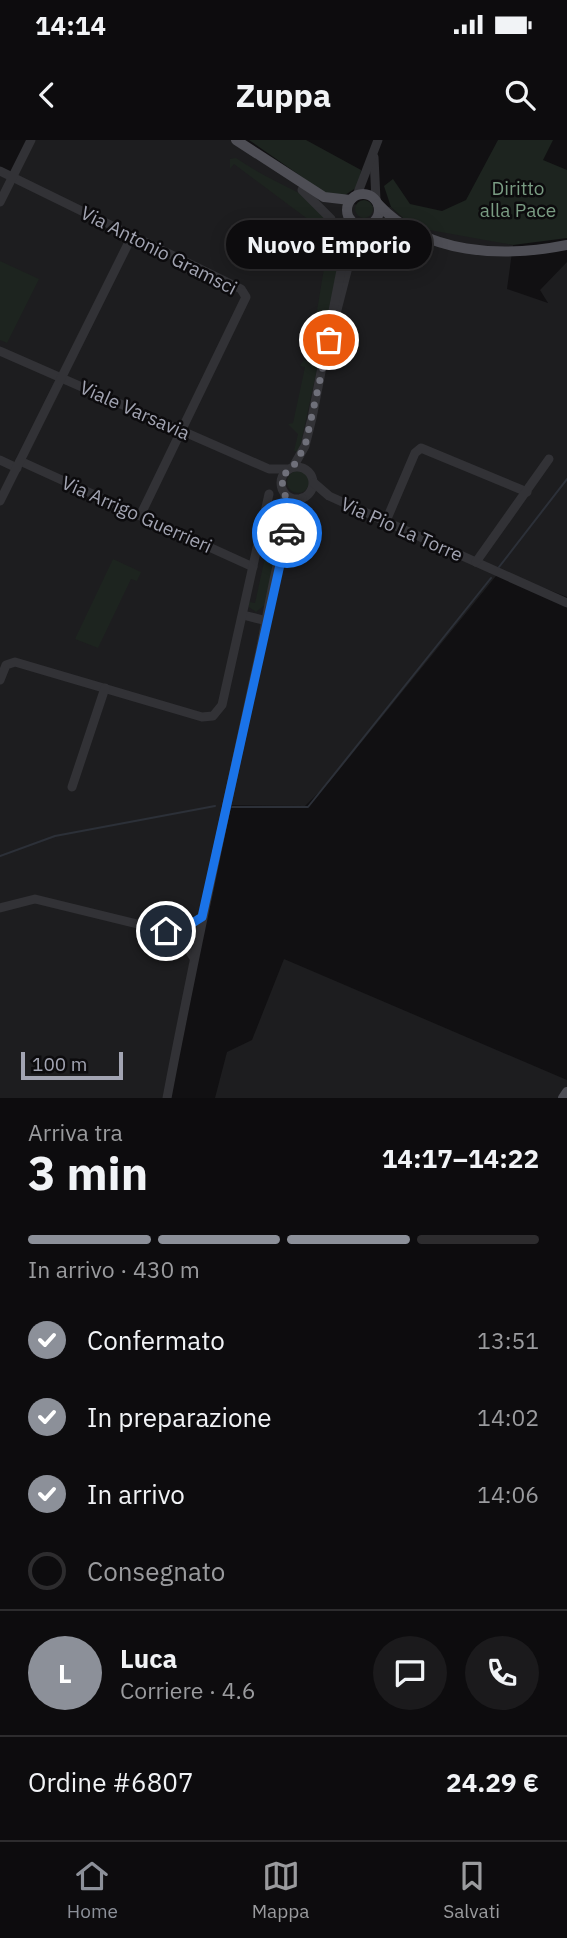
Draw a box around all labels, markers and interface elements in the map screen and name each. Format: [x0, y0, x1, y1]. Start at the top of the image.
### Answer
text: 14:14 [35, 8, 106, 42]
text: Zuppa [236, 74, 331, 116]
icon: back [28, 76, 66, 114]
icon: search [501, 76, 539, 114]
park label: Diritto alla Pace [480, 176, 556, 222]
street label: Via Antonio Gramsci [77, 200, 241, 300]
callout: Nuovo Emporio [226, 221, 432, 270]
text: Nuovo Emporio [247, 229, 411, 259]
pin [299, 310, 359, 370]
icon: bag [310, 321, 348, 359]
street label: Viale Varsavia [76, 375, 194, 445]
street label: Via Arrigo Guerrieri [58, 470, 216, 558]
street label: Via Pio La Torre [337, 491, 467, 567]
courier [252, 498, 322, 568]
icon: car [268, 514, 306, 552]
pin [136, 901, 196, 961]
icon: home [147, 912, 185, 950]
scale bar [21, 1049, 122, 1081]
text: 100 m [32, 1052, 87, 1076]
text: Arriva tra [28, 1117, 123, 1147]
text: 14:17–14:22 [382, 1141, 539, 1175]
text: 3 min [28, 1143, 148, 1203]
text: In arrivo · 430 m [28, 1254, 200, 1284]
icon: check [28, 1321, 66, 1359]
text: Confermato [87, 1323, 225, 1357]
text: 13:51 [477, 1325, 539, 1355]
icon: check [28, 1398, 66, 1436]
text: In preparazione [87, 1400, 272, 1434]
text: 14:02 [477, 1402, 539, 1432]
icon: check [28, 1475, 66, 1513]
text: In arrivo [87, 1477, 185, 1511]
text: 14:06 [477, 1479, 539, 1509]
text: Consegnato [87, 1554, 225, 1588]
button: chat [373, 1636, 447, 1710]
button: phone [465, 1636, 539, 1710]
text: Luca [120, 1641, 177, 1675]
text: L [58, 1656, 72, 1690]
text: Corriere · 4.6 [120, 1675, 256, 1705]
text: Ordine #6807 [28, 1765, 194, 1799]
text: 24.29 € [446, 1765, 539, 1799]
tab: Home [67, 1857, 118, 1923]
tab: Mappa [252, 1857, 309, 1923]
tab: Salvati [443, 1857, 500, 1923]

